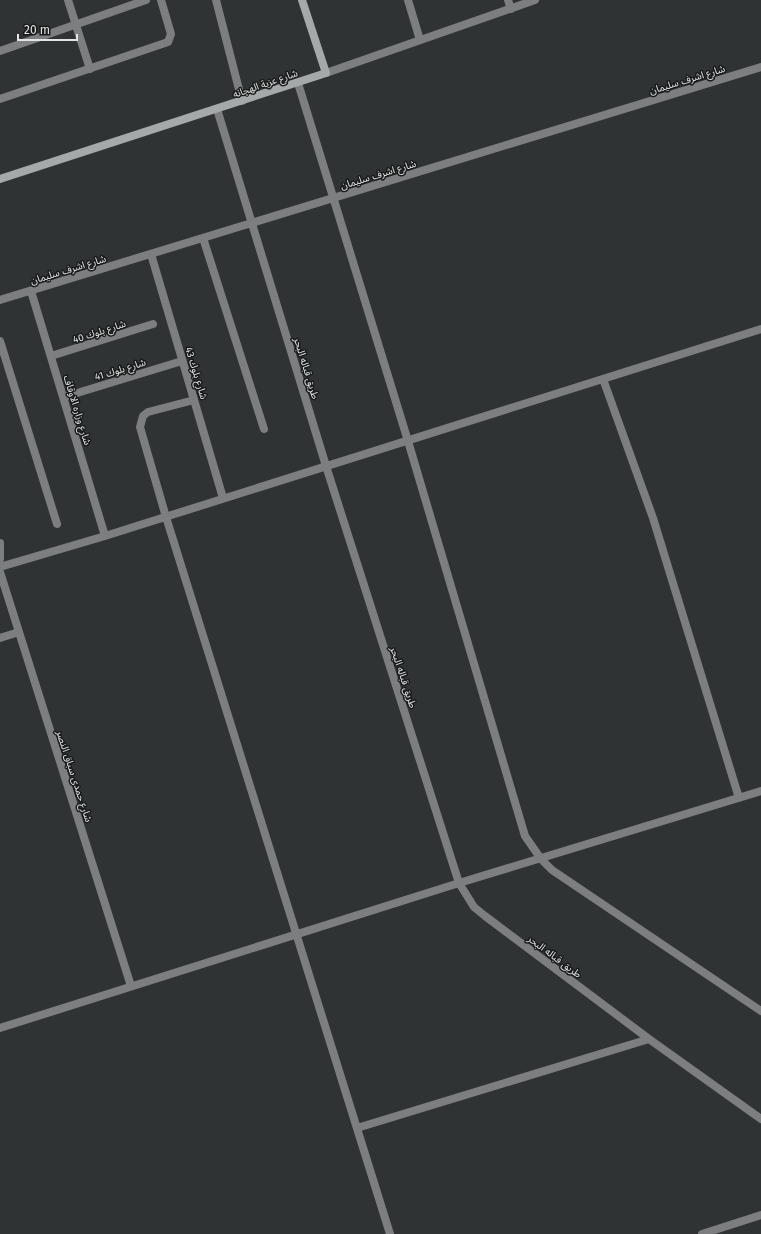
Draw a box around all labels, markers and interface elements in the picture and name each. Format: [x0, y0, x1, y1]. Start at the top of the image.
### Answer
scale bar [18, 16, 77, 42]
text: 20 m [24, 23, 50, 37]
street label: شارع اشرف سليمان [648, 63, 727, 98]
street label: شارع عزبة الهجانه [231, 67, 300, 102]
street label: شارع اشرف سليمان [339, 158, 418, 193]
street label: شارع اشرف سليمان [29, 253, 108, 288]
street label: شارع بلوك 40 [71, 318, 128, 347]
street label: طريق قباله البحر [291, 335, 321, 401]
street label: شارع بلوك 43 [181, 346, 210, 401]
street label: شارع بلوك 41 [93, 356, 148, 384]
street label: شارع وزاره الاوقاف [60, 374, 93, 447]
street label: طريق قباله البحر [387, 644, 419, 710]
street label: شارع حمدى سباق النصر [52, 728, 95, 824]
street label: طريق قباله البحر [525, 932, 584, 981]

